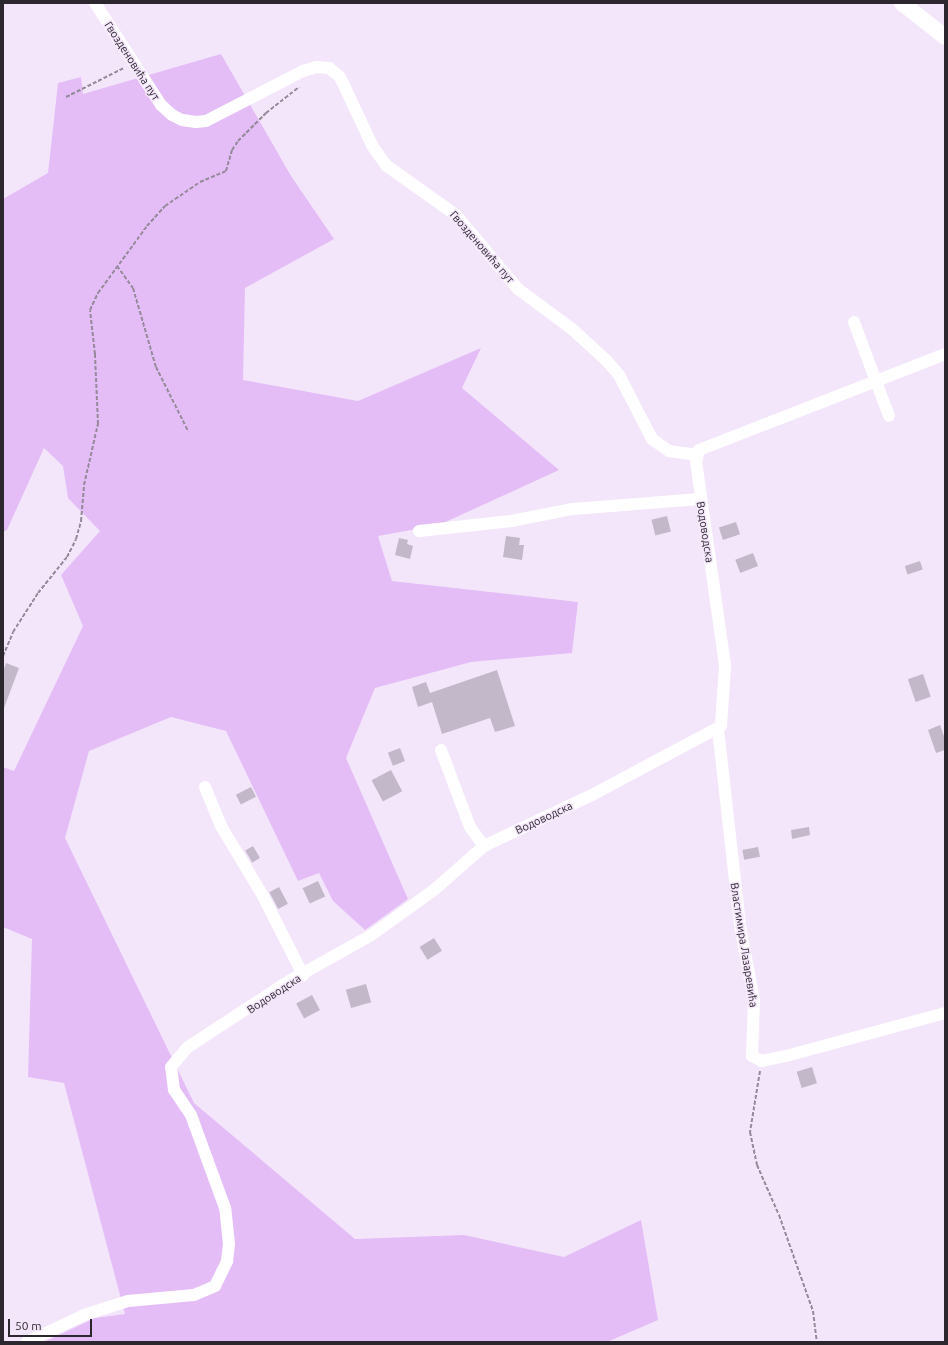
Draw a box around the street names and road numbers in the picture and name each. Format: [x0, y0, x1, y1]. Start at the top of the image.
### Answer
street label: Гвозденовића пут [102, 19, 162, 103]
street label: Гвозденовића пут [447, 208, 517, 286]
street label: Водоводска [694, 501, 716, 563]
street label: Водоводска [513, 799, 575, 837]
street label: Властимира Лазаревића [728, 882, 760, 1008]
street label: Водоводска [245, 972, 303, 1016]

